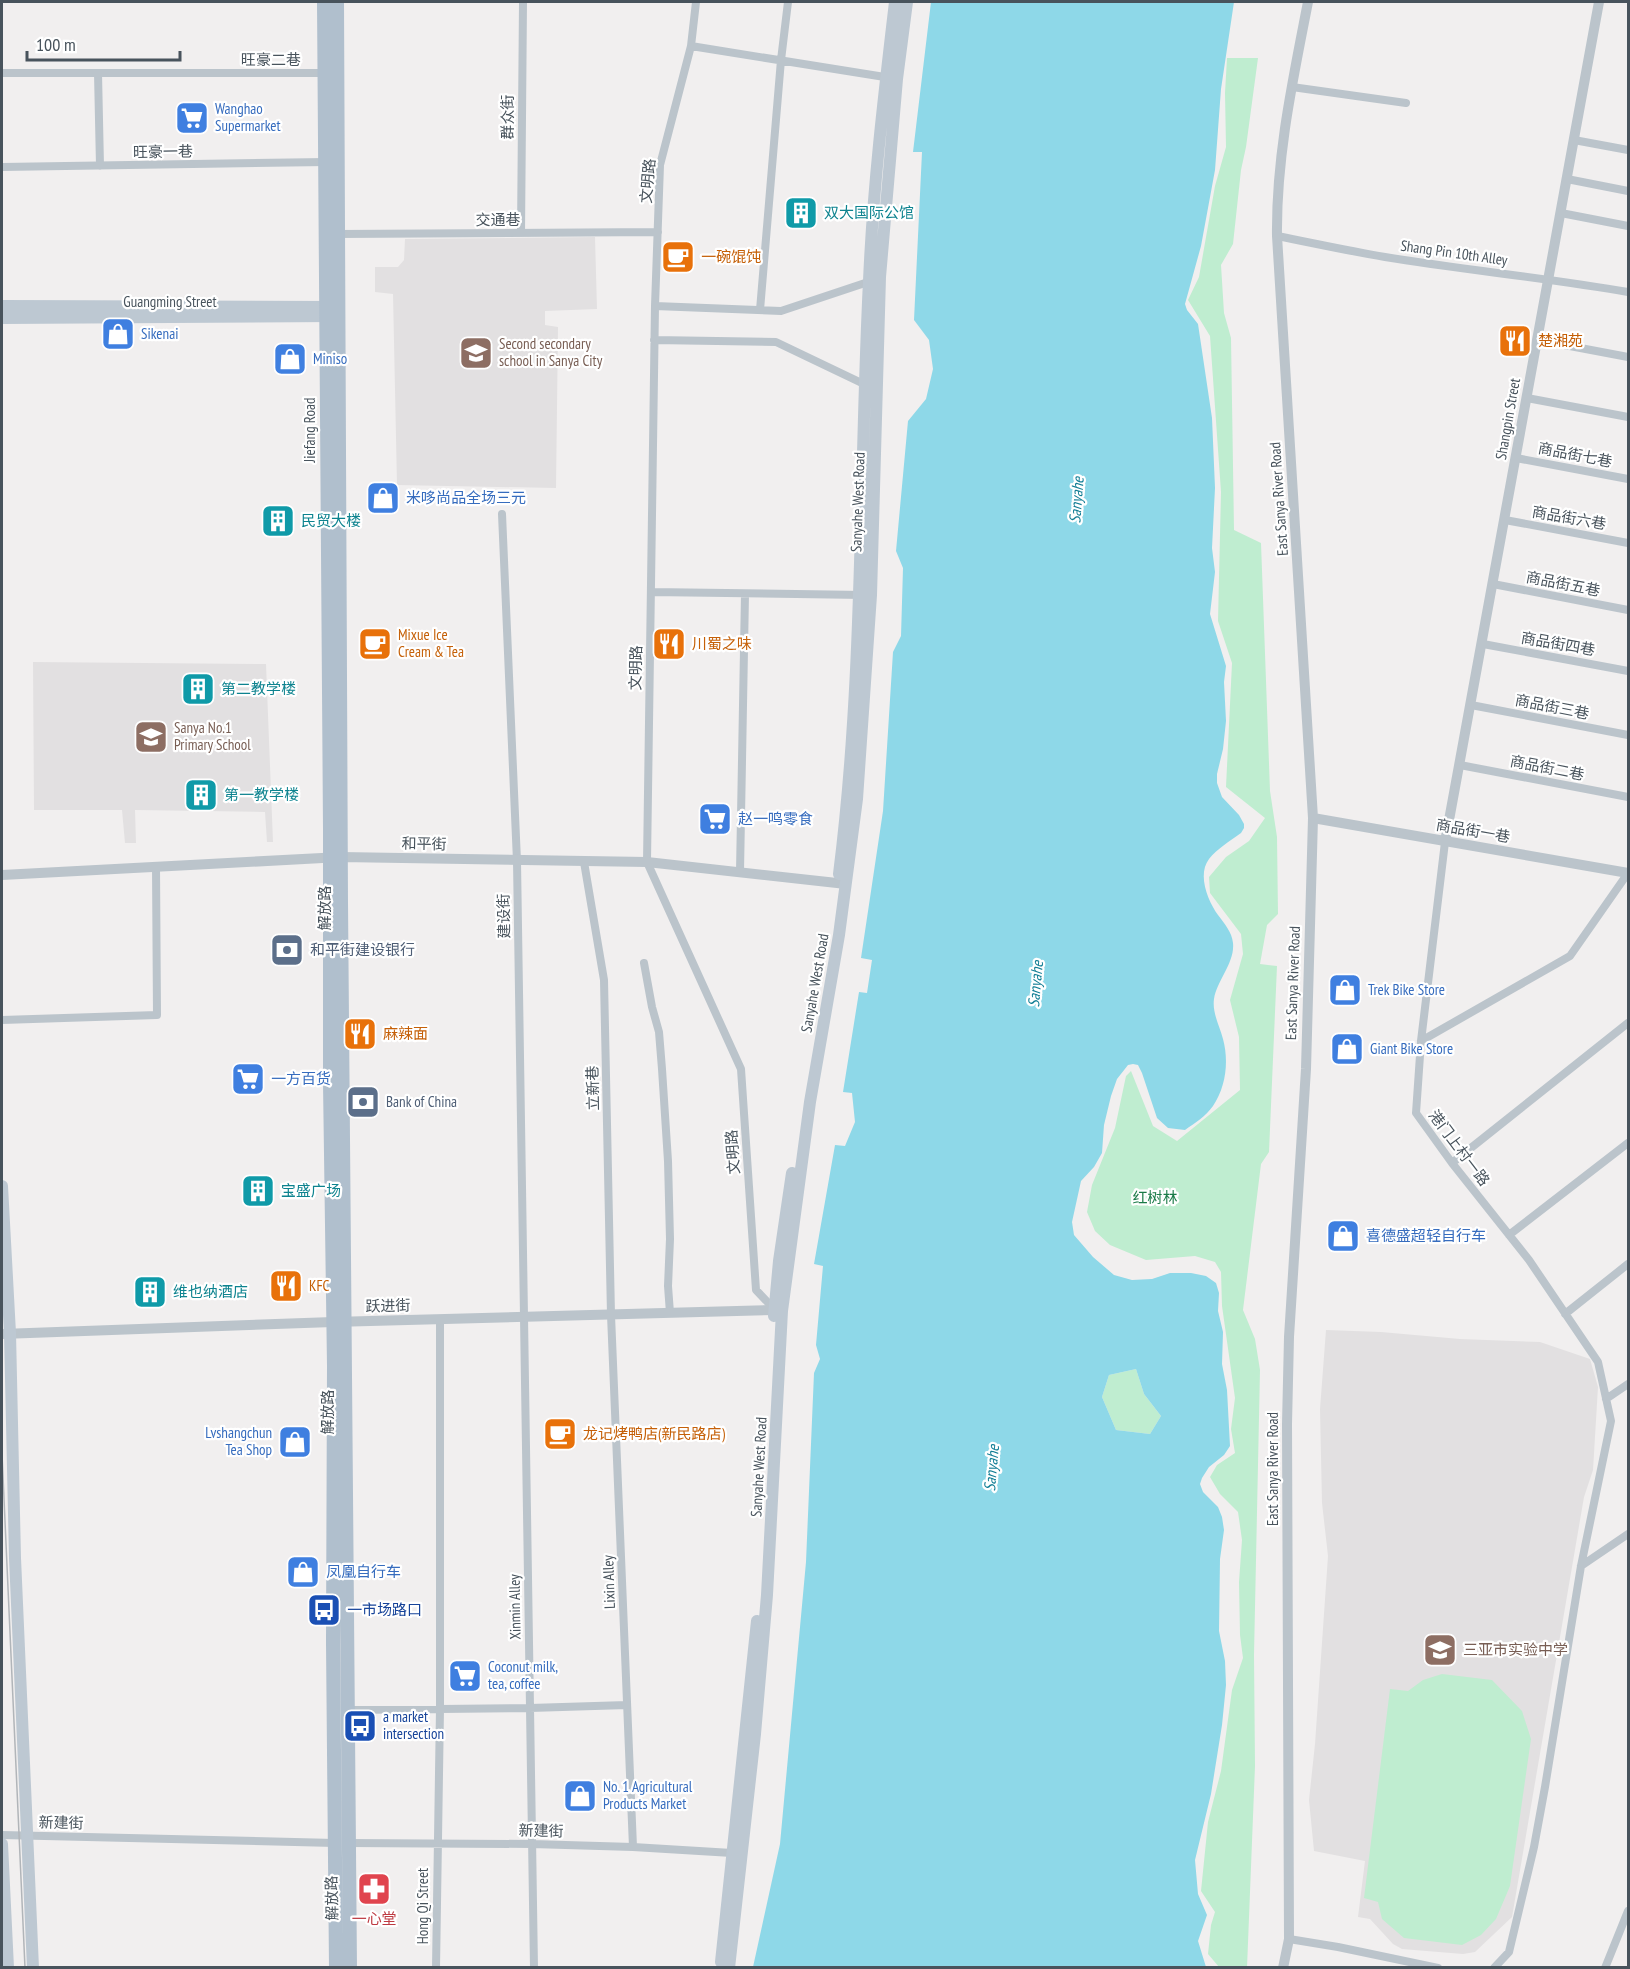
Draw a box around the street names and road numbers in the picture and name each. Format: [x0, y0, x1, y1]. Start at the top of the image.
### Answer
street label: 旺豪二巷 [241, 50, 301, 69]
street label: 群众街 [498, 94, 517, 140]
street label: 旺豪一巷 [133, 141, 193, 162]
street label: 文明路 [636, 158, 659, 204]
street label: 交通巷 [475, 210, 521, 229]
street label: Shang Pin 10th Alley [1399, 236, 1509, 269]
street label: Guangming Street [123, 292, 217, 311]
street label: Shangpin Street [1491, 377, 1524, 461]
street label: Jiefang Road [300, 398, 319, 463]
street label: 商品街七巷 [1536, 438, 1614, 471]
street label: East Sanya River Road [1265, 442, 1292, 557]
street label: Sanyahe West Road [846, 452, 869, 552]
street label: 商品街六巷 [1530, 502, 1608, 533]
street label: 商品街五巷 [1524, 567, 1602, 600]
street label: 商品街四巷 [1519, 628, 1597, 659]
street label: 文明路 [626, 645, 645, 691]
street label: 商品街三巷 [1513, 690, 1591, 723]
street label: 商品街二巷 [1508, 751, 1586, 784]
street label: 商品街一巷 [1434, 815, 1512, 846]
street label: 和平街 [401, 834, 447, 853]
street label: 解放路 [315, 885, 334, 931]
street label: 建设街 [494, 893, 513, 939]
street label: East Sanya River Road [1281, 926, 1304, 1040]
street label: Sanyahe West Road [796, 932, 833, 1034]
street label: 立新巷 [583, 1065, 602, 1111]
street label: 港门上村一路 [1425, 1106, 1494, 1189]
street label: 文明路 [721, 1129, 744, 1175]
street label: 跃进街 [365, 1296, 411, 1315]
street label: 解放路 [318, 1389, 337, 1435]
street label: East Sanya River Road [1263, 1412, 1282, 1526]
street label: Sanyahe West Road [746, 1416, 771, 1517]
street label: Lixin Alley [598, 1554, 619, 1609]
street label: Xinmin Alley [504, 1574, 525, 1640]
street label: 新建街 [38, 1813, 84, 1832]
street label: 新建街 [518, 1821, 564, 1840]
street label: Hong Qi Street [413, 1868, 432, 1944]
street label: 解放路 [322, 1875, 341, 1921]

